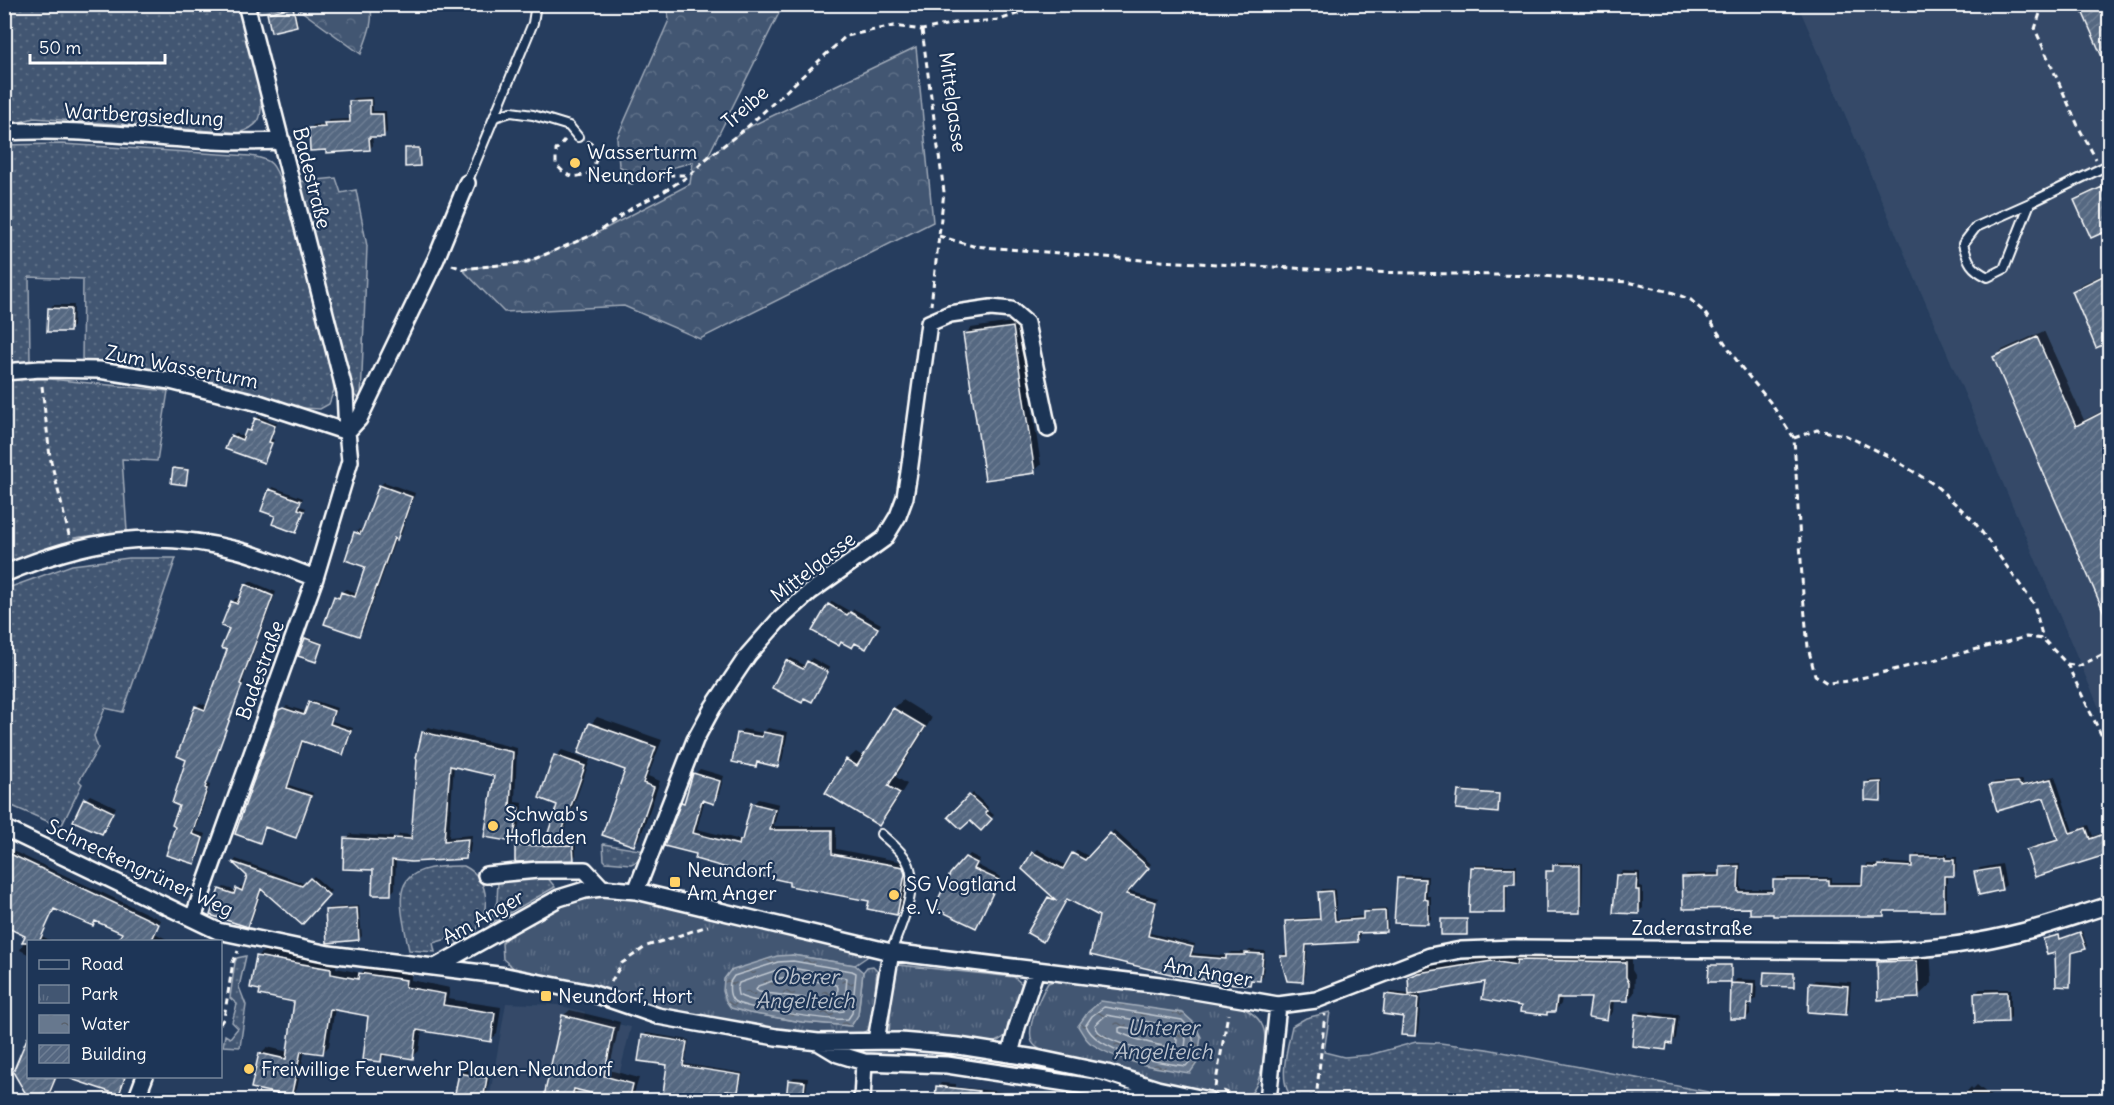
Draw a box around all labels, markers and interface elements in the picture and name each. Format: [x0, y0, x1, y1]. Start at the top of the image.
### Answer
scale bar [30, 27, 165, 65]
text: 50 m [39, 36, 81, 59]
street label: Mittelgasse [934, 50, 973, 154]
street label: Treibe [716, 80, 773, 134]
street label: Wartbergsiedlung [64, 98, 224, 131]
street label: Badestraße [288, 125, 337, 231]
place label: Wasserturm Neundorf [587, 139, 697, 187]
marker: Wasserturm Neundorf [568, 156, 582, 170]
street label: Zum Wasserturm [104, 339, 261, 394]
street label: Mittelgasse [765, 526, 860, 607]
street label: Badestraße [230, 617, 289, 723]
place label: Schwab's Hofladen [505, 801, 588, 849]
street label: Schneckengrüner Weg [43, 813, 238, 922]
marker: Schwab's Hofladen [486, 819, 500, 833]
place label: Neundorf, Am Anger [687, 857, 777, 905]
place label: SG Vogtland e. V. [906, 871, 1017, 919]
marker: Neundorf, Am Anger [668, 875, 682, 889]
street label: Am Anger [437, 884, 528, 949]
marker: SG Vogtland e. V. [887, 888, 901, 902]
street label: Zaderastraße [1631, 915, 1753, 940]
legend [27, 940, 222, 1078]
street label: Am Anger [1162, 951, 1254, 992]
text: Road [81, 952, 124, 975]
water label: Oberer Angelteich [755, 963, 855, 1014]
text: Park [81, 982, 118, 1005]
place label: Neundorf, Hort [558, 983, 693, 1008]
marker: Neundorf, Hort [539, 989, 553, 1003]
text: Water [81, 1012, 131, 1035]
water label: Unterer Angelteich [1113, 1014, 1213, 1065]
text: Building [81, 1042, 146, 1065]
place label: Freiwillige Feuerwehr Plauen-Neundorf [261, 1056, 613, 1081]
marker: Freiwillige Feuerwehr Plauen-Neundorf [242, 1062, 256, 1076]

